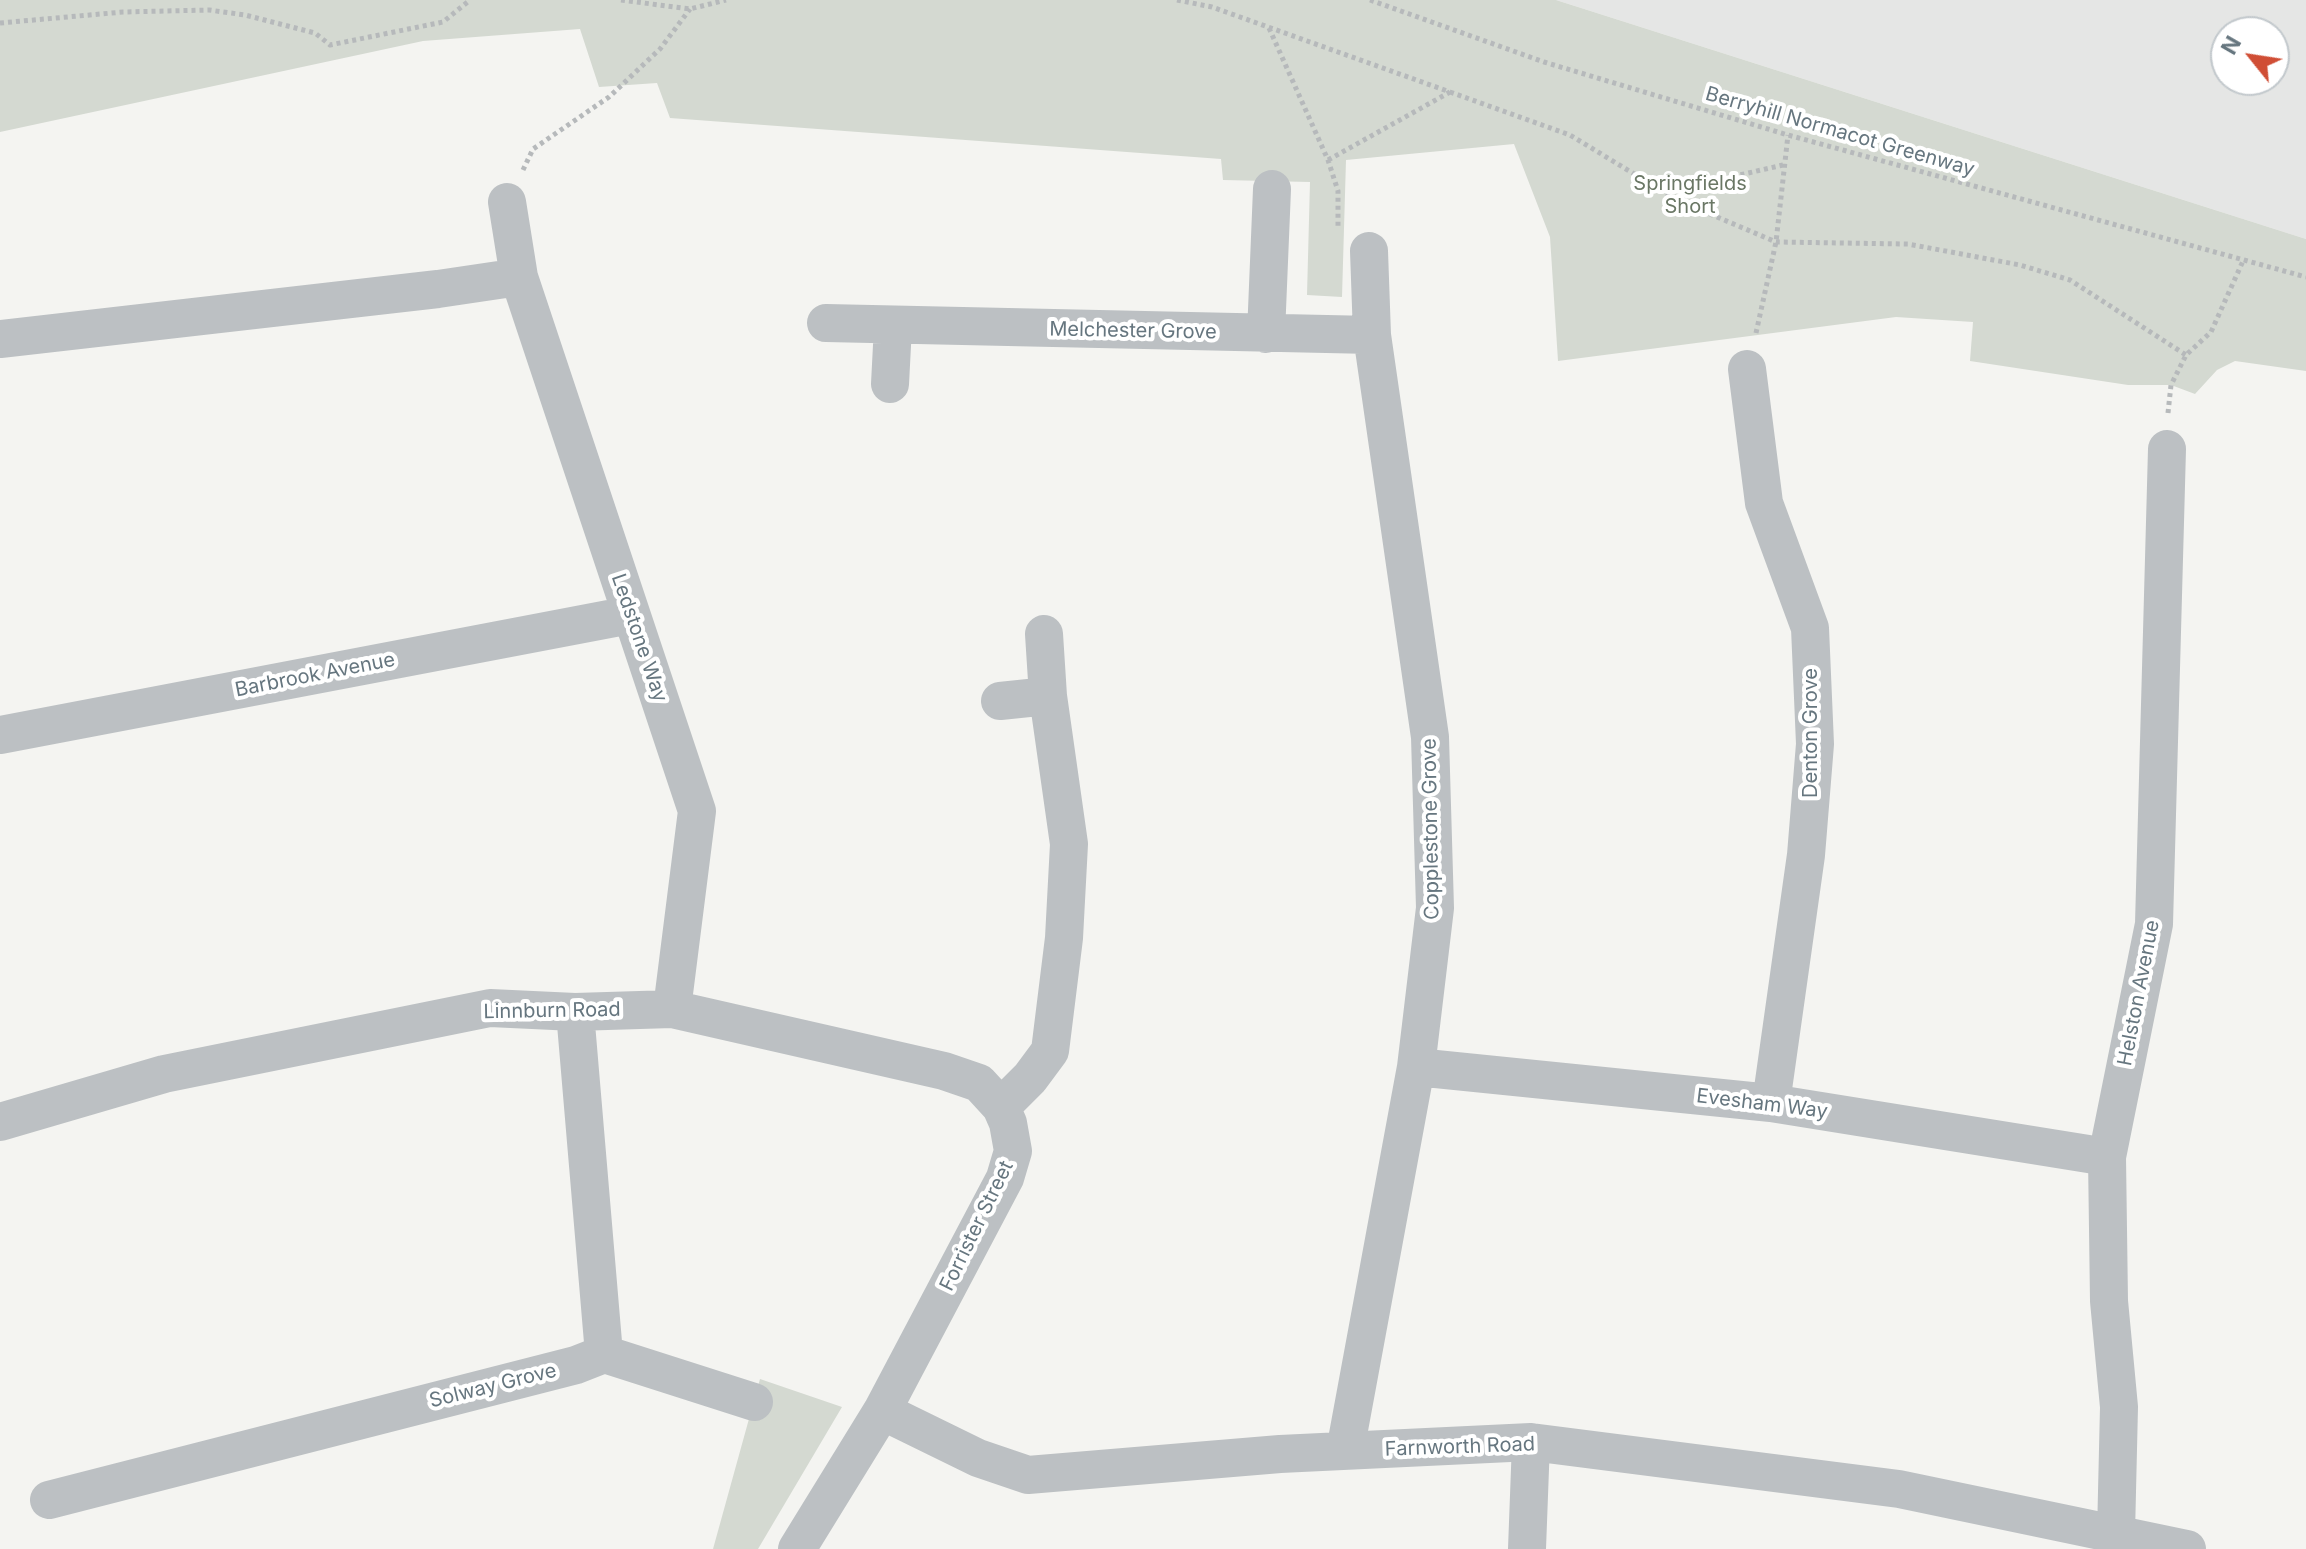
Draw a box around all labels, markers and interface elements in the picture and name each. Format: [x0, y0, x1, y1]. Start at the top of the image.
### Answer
north arrow [2210, 16, 2290, 96]
text: N [2215, 31, 2246, 59]
street label: Berryhill Normacot Greenway [1703, 82, 1977, 182]
park label: Springfields Short [1633, 172, 1747, 219]
street label: Melchester Grove [1049, 318, 1217, 344]
street label: Ledstone Way [606, 571, 672, 705]
street label: Barbrook Avenue [233, 648, 397, 702]
street label: Denton Grove [1799, 668, 1823, 798]
street label: Copplestone Grove [1417, 738, 1445, 920]
street label: Helston Avenue [2113, 918, 2165, 1068]
street label: Linnburn Road [483, 998, 621, 1024]
street label: Evesham Way [1695, 1084, 1829, 1124]
street label: Forrister Street [935, 1157, 1019, 1295]
street label: Solway Grove [427, 1359, 559, 1413]
street label: Farnworth Road [1384, 1432, 1536, 1462]

